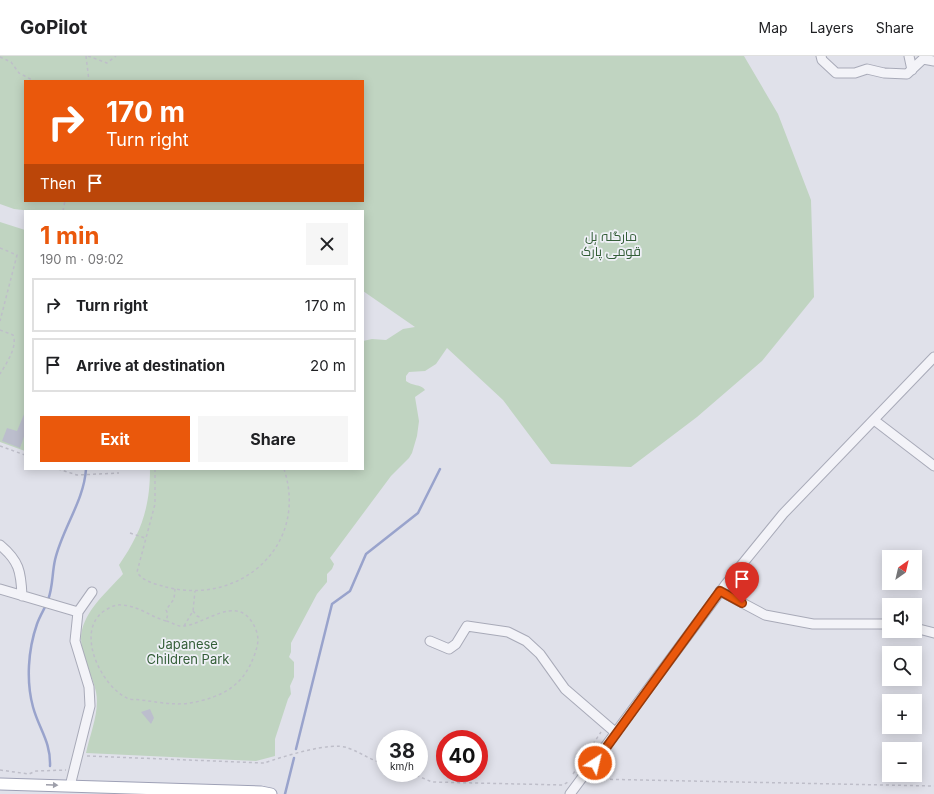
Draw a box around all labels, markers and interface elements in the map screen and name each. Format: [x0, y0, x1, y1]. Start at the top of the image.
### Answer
text: GoPilot [20, 16, 87, 39]
text: Map [759, 19, 788, 36]
text: Layers [810, 19, 854, 36]
text: Share [876, 19, 914, 36]
text: 170 m [106, 95, 185, 129]
icon: right [40, 96, 92, 148]
text: Turn right [106, 129, 189, 150]
icon: arrive [84, 172, 106, 194]
text: Then [40, 174, 76, 193]
text: 1 min [40, 221, 99, 250]
button: close [306, 223, 348, 265]
park label: مارگلہ ہل قومی پارک [581, 228, 641, 261]
text: 190 m · 09:02 [40, 251, 124, 267]
icon: right [42, 294, 64, 316]
text: Turn right [76, 296, 148, 315]
text: 170 m [305, 296, 346, 315]
icon: arrive [42, 354, 64, 376]
text: Arrive at destination [76, 356, 225, 375]
text: 20 m [310, 356, 346, 375]
button: Exit [40, 416, 190, 462]
button: Share [198, 416, 348, 462]
north arrow [882, 550, 922, 590]
map controls [882, 550, 922, 782]
pin [725, 562, 759, 603]
icon: arrive [731, 568, 753, 590]
button: sound [882, 598, 922, 638]
park label: Japanese Children Park [147, 636, 229, 667]
button: search [882, 646, 922, 686]
button: + [882, 694, 922, 734]
speed limit sign: 40 [436, 730, 488, 782]
text: 38 [389, 739, 415, 763]
position arrow [574, 742, 616, 784]
button: − [882, 742, 922, 782]
text: km/h [390, 760, 414, 772]
one-way arrow [46, 782, 59, 788]

